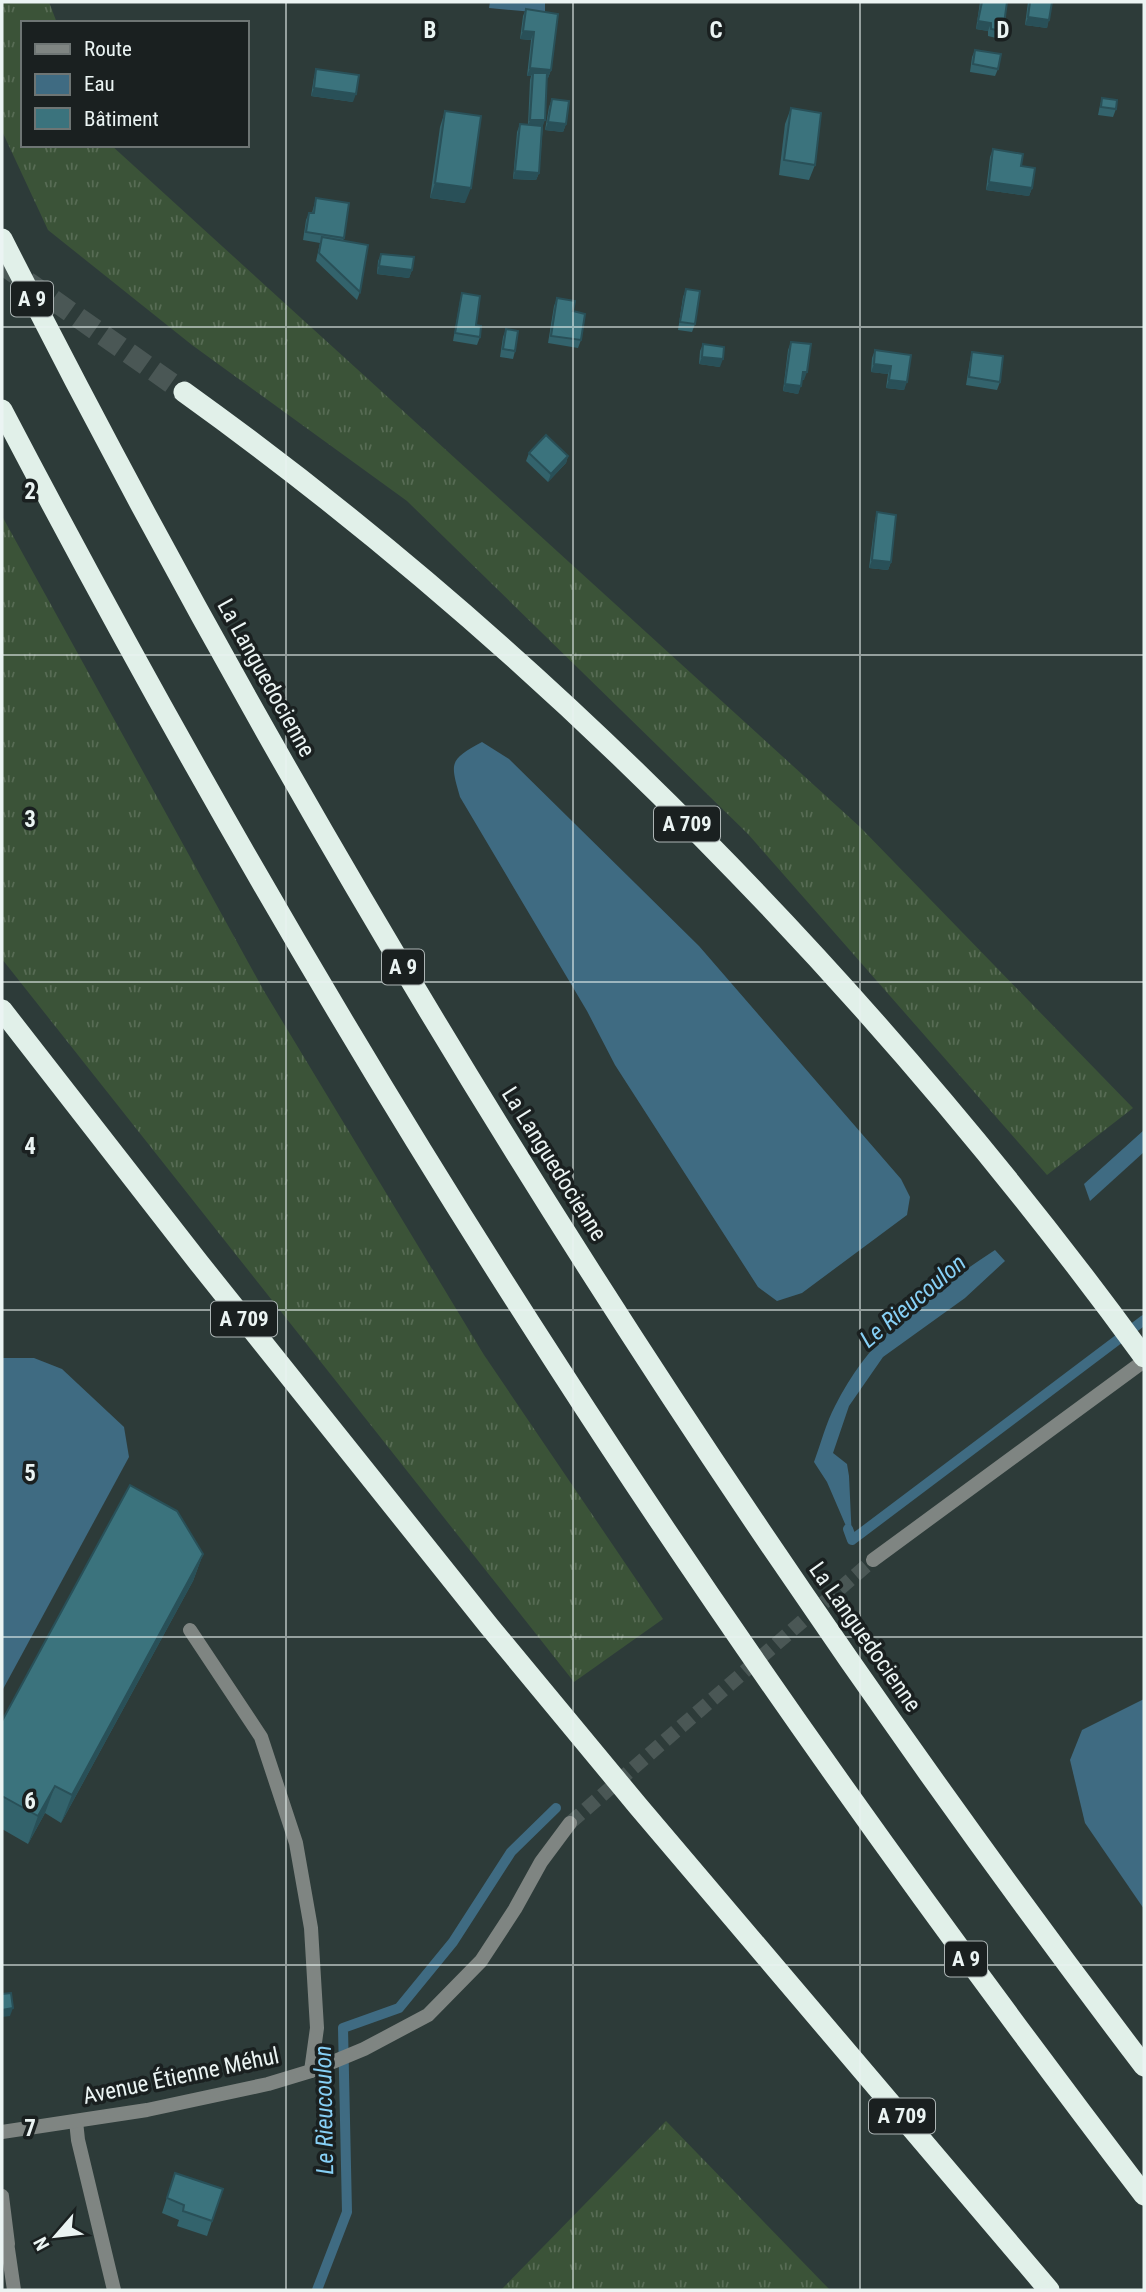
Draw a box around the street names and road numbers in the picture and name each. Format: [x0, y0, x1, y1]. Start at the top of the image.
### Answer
road number: A 9 [11, 282, 53, 316]
street label: La Languedocienne [211, 594, 321, 762]
road number: A 709 [654, 806, 720, 842]
road number: A 9 [382, 950, 424, 984]
street label: La Languedocienne [496, 1082, 612, 1246]
road number: A 709 [211, 1302, 277, 1336]
street label: La Languedocienne [803, 1557, 927, 1717]
road number: A 9 [945, 1941, 987, 1976]
street label: Avenue Étienne Méhul [80, 2041, 282, 2110]
road number: A 709 [869, 2098, 935, 2134]

